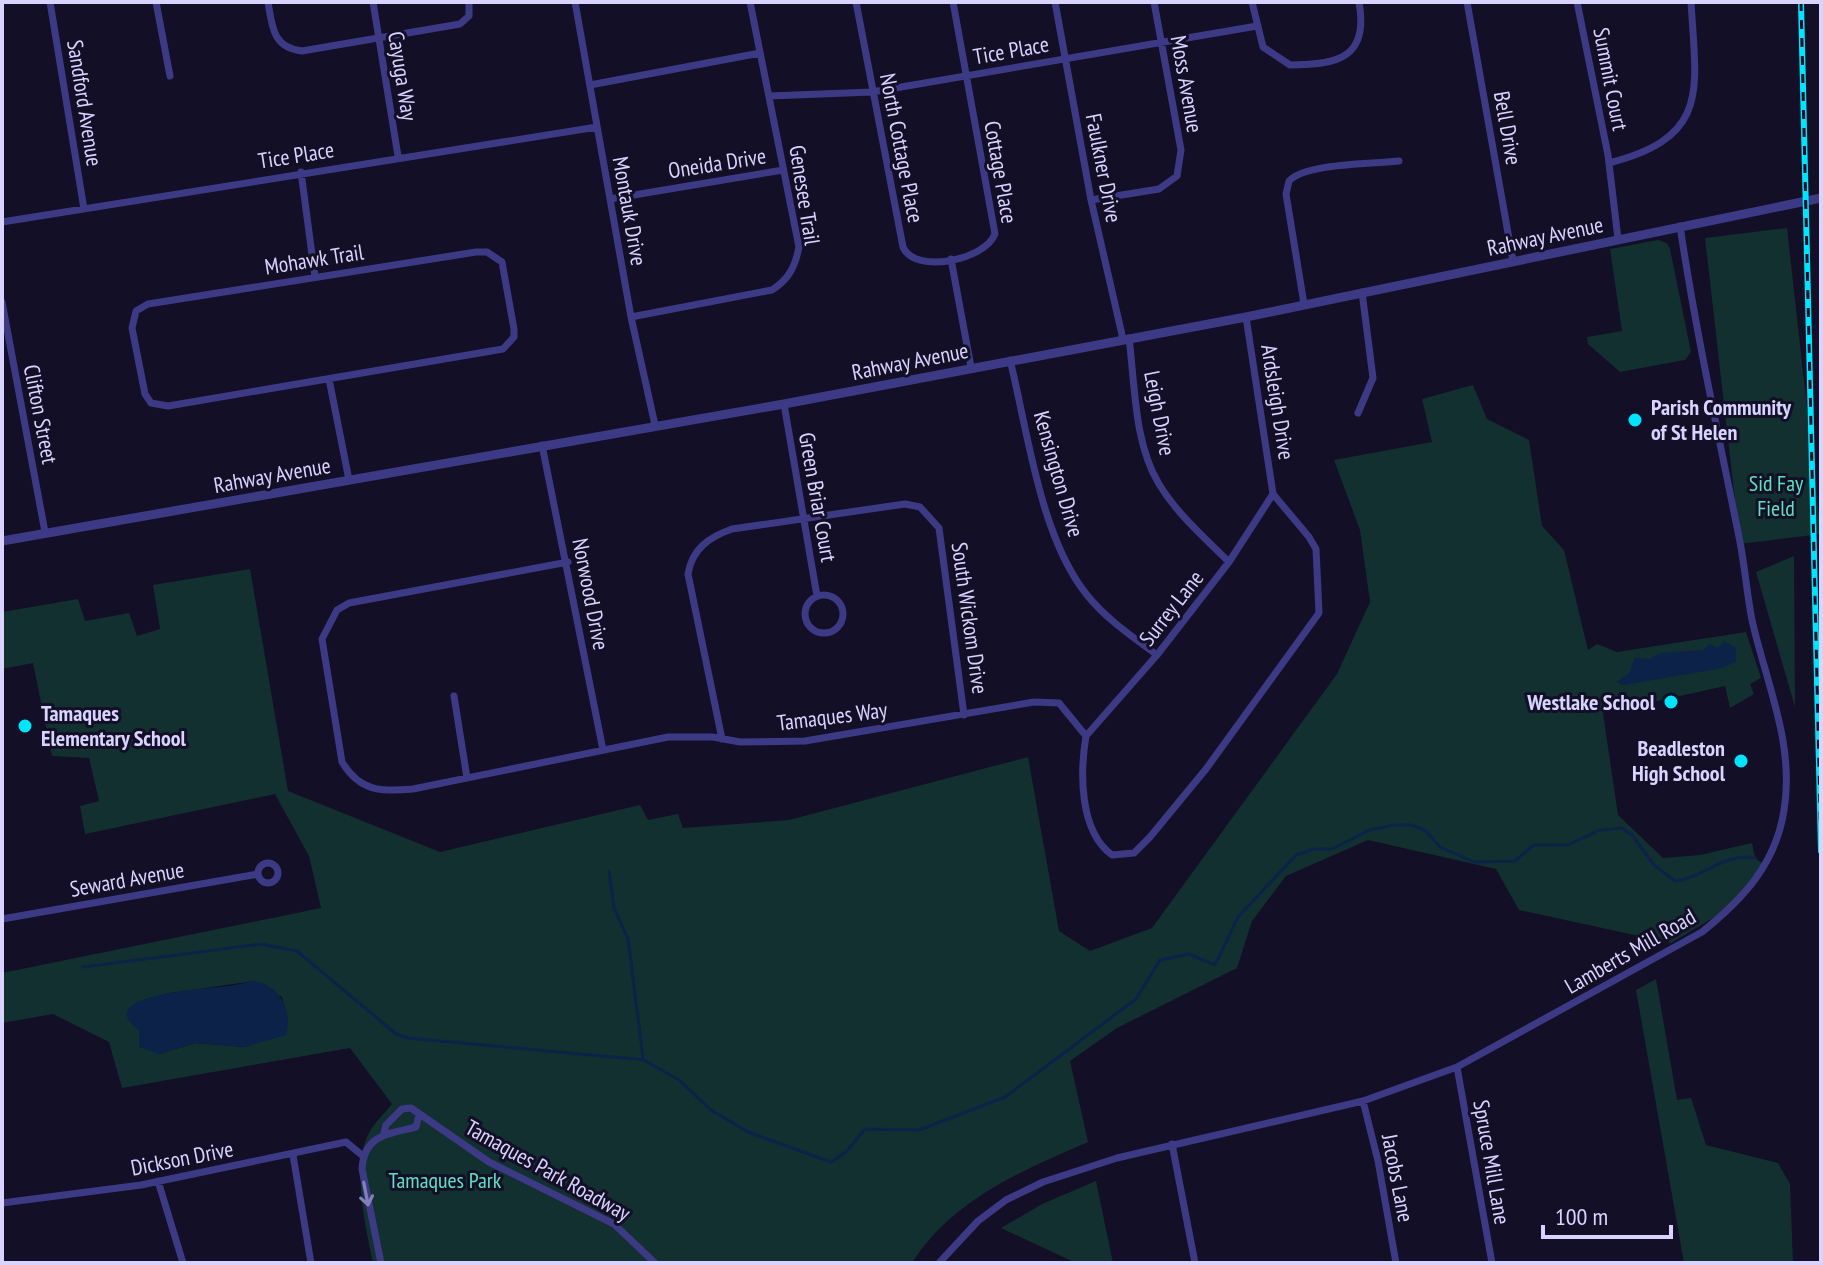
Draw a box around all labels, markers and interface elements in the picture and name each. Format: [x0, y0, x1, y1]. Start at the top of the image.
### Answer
street label: Summit Court [1587, 25, 1635, 133]
street label: Cayuga Way [382, 29, 424, 123]
street label: Tice Place [971, 30, 1051, 70]
street label: Moss Avenue [1165, 33, 1209, 135]
street label: Sandford Avenue [61, 38, 109, 168]
street label: North Cottage Place [874, 71, 930, 225]
street label: Bell Drive [1488, 89, 1528, 167]
street label: Faulkner Drive [1080, 111, 1128, 225]
street label: Cottage Place [978, 119, 1024, 225]
street label: Tice Place [256, 135, 336, 175]
street label: Oneida Drive [666, 141, 768, 185]
street label: Genesee Trail [783, 143, 827, 248]
street label: Montauk Drive [607, 154, 653, 268]
street label: Rahway Avenue [1484, 210, 1606, 262]
street label: Mohawk Trail [263, 237, 366, 281]
street label: Rahway Avenue [849, 336, 971, 386]
street label: Ardsleigh Drive [1255, 342, 1301, 462]
street label: Clifton Street [18, 362, 64, 466]
street label: Leigh Drive [1138, 368, 1182, 458]
place label: Parish Community of St Helen [1651, 393, 1792, 446]
street label: Kensington Drive [1028, 408, 1090, 540]
marker: Parish Community of St Helen [1626, 411, 1644, 429]
street label: Green Briar Court [793, 430, 843, 564]
street label: Rahway Avenue [211, 451, 333, 499]
park label: Sid Fay Field [1749, 469, 1804, 522]
street label: Norwood Drive [566, 536, 616, 652]
street label: South Wickom Drive [946, 540, 994, 696]
street label: Surrey Lane [1133, 565, 1209, 651]
place label: Westlake School [1526, 688, 1656, 716]
marker: Westlake School [1662, 693, 1680, 711]
street label: Tamaques Way [775, 695, 889, 737]
place label: Tamaques Elementary School [41, 699, 187, 752]
marker: Tamaques Elementary School [16, 717, 34, 735]
place label: Beadleston High School [1632, 734, 1726, 787]
marker: Beadleston High School [1732, 752, 1750, 770]
street label: Seward Avenue [68, 855, 186, 903]
street label: Lamberts Mill Road [1560, 902, 1700, 1000]
street label: Spruce Mill Lane [1467, 1098, 1517, 1226]
street label: Tamaques Park Roadway [461, 1113, 636, 1227]
street label: Jacobs Lane [1376, 1131, 1420, 1224]
street label: Dickson Drive [128, 1134, 236, 1182]
park label: Tamaques Park [389, 1166, 502, 1194]
one-way arrow [360, 1180, 375, 1206]
scale bar [1543, 1189, 1671, 1239]
text: 100 m [1555, 1201, 1608, 1232]

